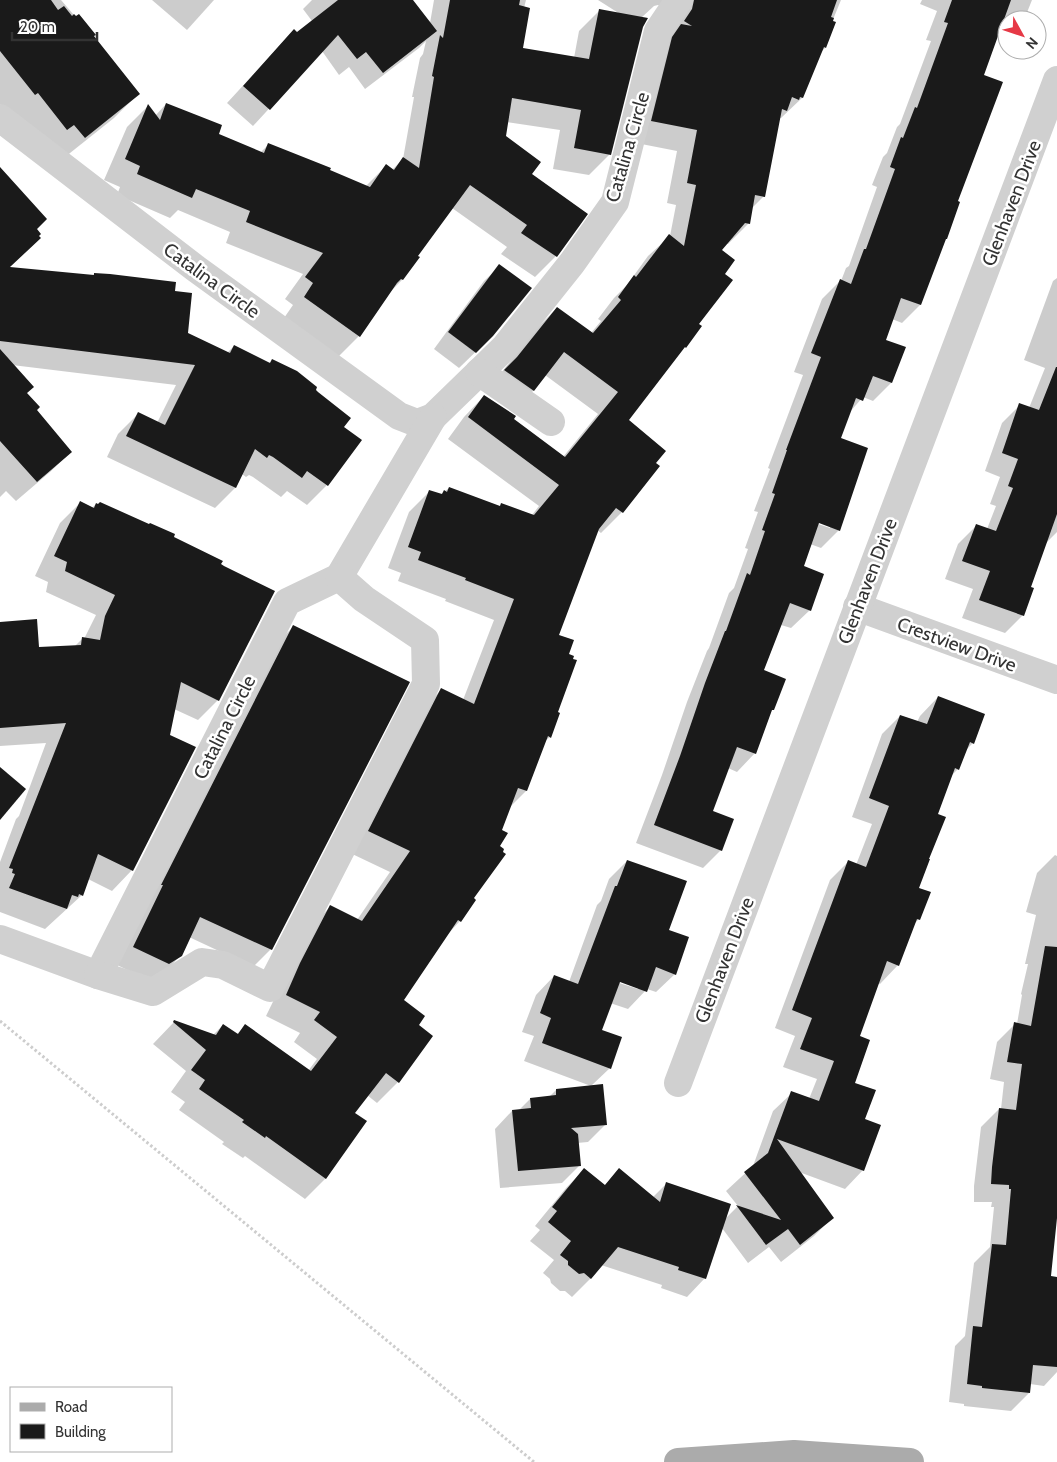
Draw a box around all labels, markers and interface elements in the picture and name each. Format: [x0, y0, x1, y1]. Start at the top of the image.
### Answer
scale bar [12, 10, 98, 42]
north arrow [997, 10, 1047, 60]
text: 20 m [20, 18, 55, 36]
text: N [1022, 34, 1042, 53]
street label: Catalina Circle [601, 89, 654, 205]
street label: Glenhaven Drive [977, 137, 1046, 269]
street label: Catalina Circle [159, 238, 265, 323]
street label: Glenhaven Drive [833, 515, 902, 647]
street label: Crestview Drive [894, 612, 1020, 677]
street label: Catalina Circle [188, 671, 261, 783]
street label: Glenhaven Drive [690, 894, 759, 1026]
legend [10, 1387, 172, 1452]
text: Road [55, 1398, 88, 1416]
text: Building [55, 1423, 106, 1441]

